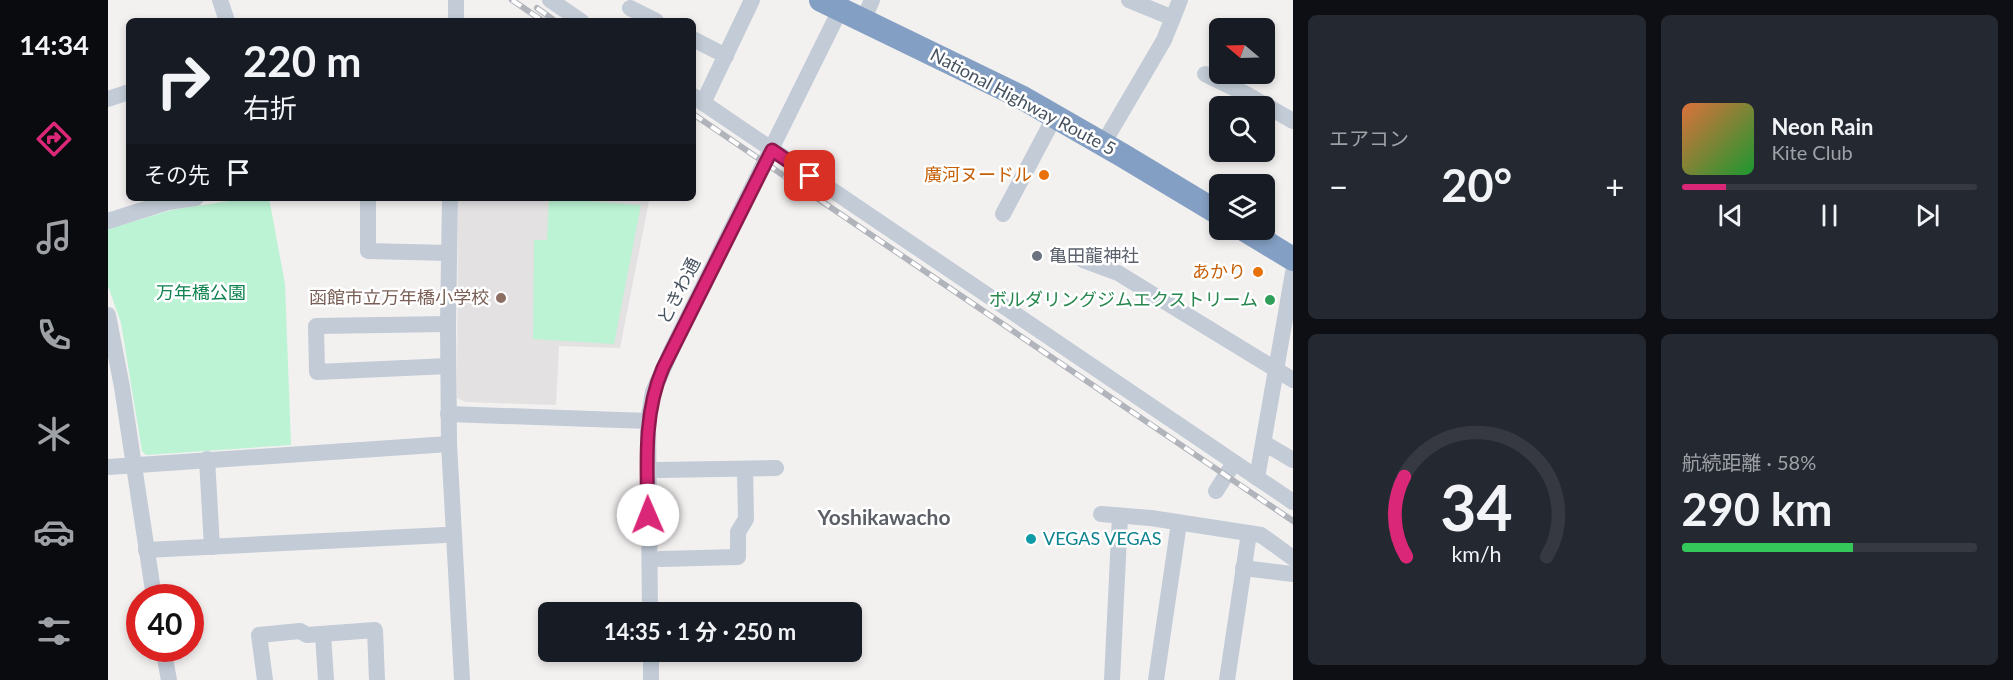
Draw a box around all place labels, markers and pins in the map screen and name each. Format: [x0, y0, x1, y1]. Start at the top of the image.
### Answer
pin [784, 150, 835, 201]
place label: 廣河ヌードル [924, 163, 1032, 185]
marker: 廣河ヌードル [1037, 168, 1051, 182]
place label: 亀田龍神社 [1049, 244, 1139, 266]
marker: 亀田龍神社 [1030, 249, 1044, 263]
place label: あかり [1192, 260, 1246, 282]
marker: あかり [1251, 265, 1265, 279]
place label: 函館市立万年橋小学校 [309, 286, 489, 308]
place label: ボルダリングジムエクストリーム [989, 288, 1258, 310]
marker: 函館市立万年橋小学校 [494, 291, 508, 305]
marker: ボルダリングジムエクストリーム [1263, 293, 1277, 307]
place label: VEGAS VEGAS [1043, 527, 1162, 549]
marker: VEGAS VEGAS [1024, 532, 1038, 546]

